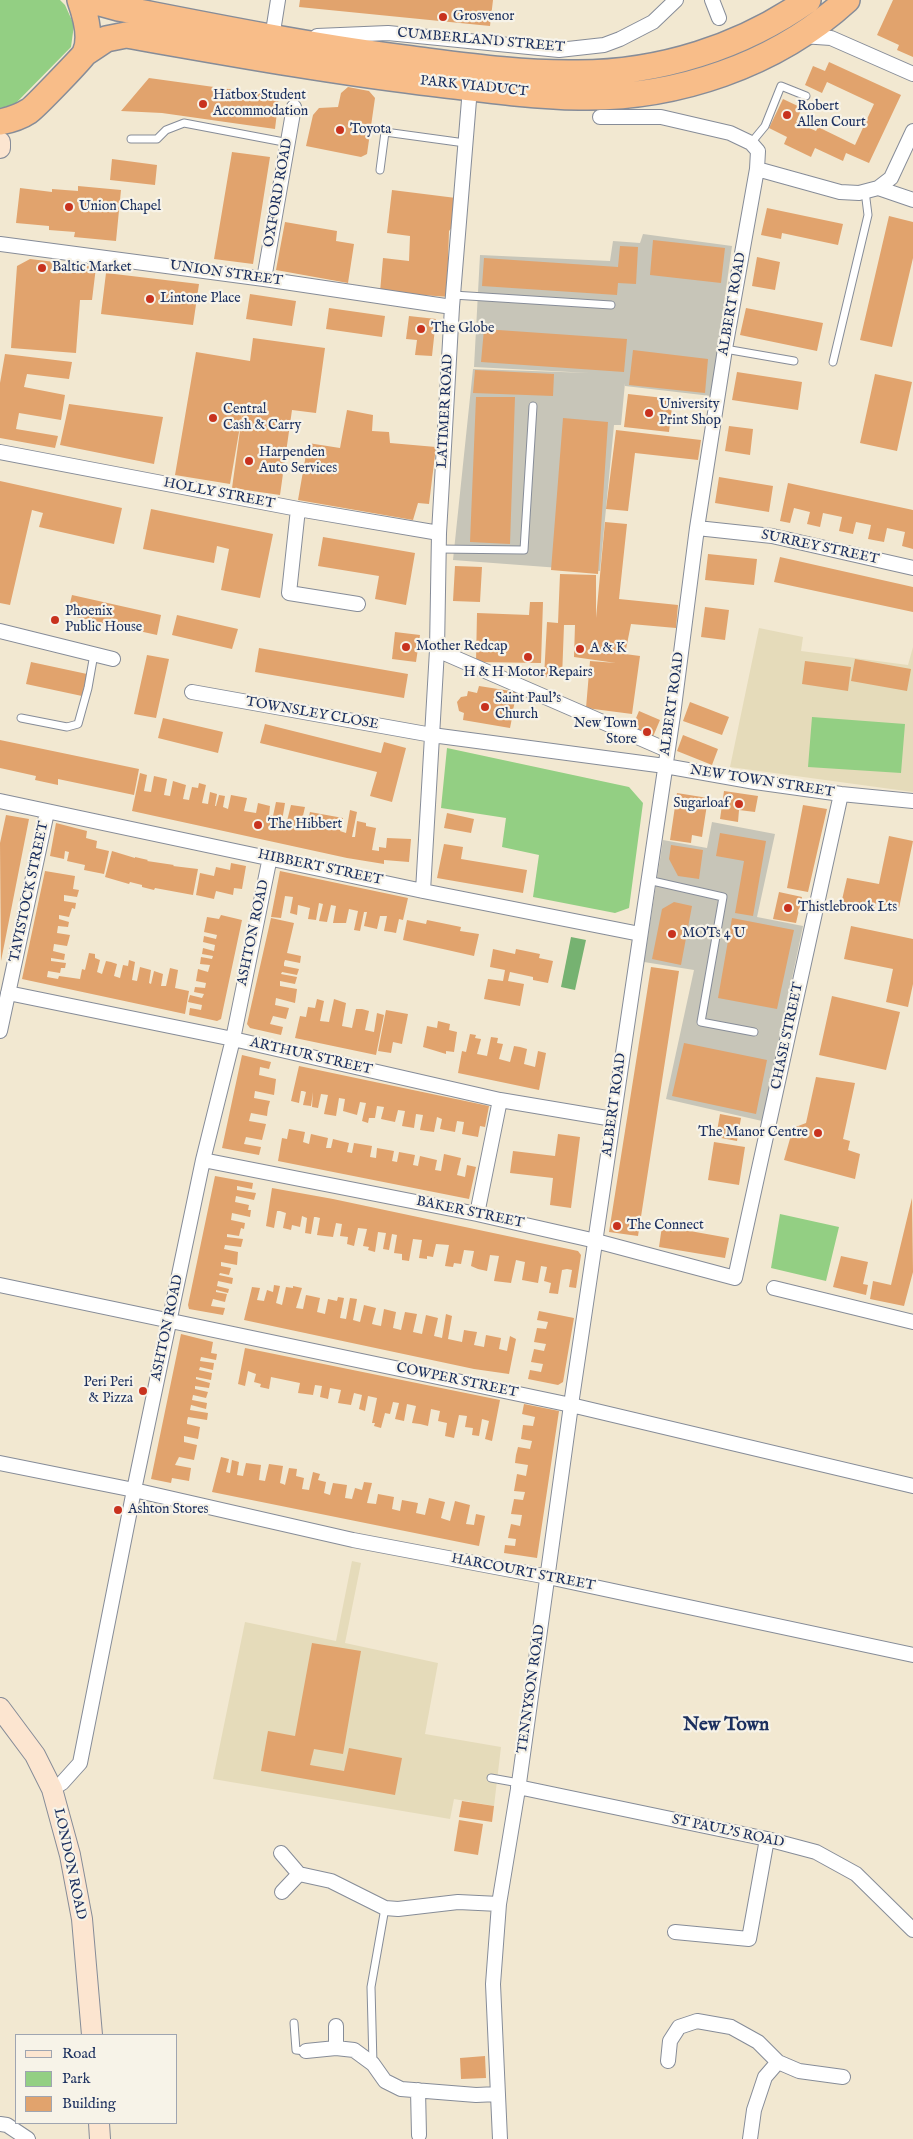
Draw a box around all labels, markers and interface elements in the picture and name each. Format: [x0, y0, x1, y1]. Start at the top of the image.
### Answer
place label: Grosvenor [453, 9, 514, 25]
marker: Grosvenor [437, 11, 449, 23]
street label: CUMBERLAND STREET [397, 25, 565, 57]
street label: PARK VIADUCT [419, 73, 529, 101]
place label: Hatbox Student Accommodation [213, 88, 308, 120]
marker: Hatbox Student Accommodation [197, 98, 209, 110]
place label: Robert Allen Court [797, 99, 866, 132]
marker: Robert Allen Court [781, 109, 793, 121]
place label: Toyota [350, 122, 391, 138]
marker: Toyota [334, 124, 346, 136]
street label: OXFORD ROAD [261, 137, 297, 249]
place label: Union Chapel [79, 199, 161, 215]
marker: Union Chapel [63, 201, 75, 213]
street label: ALBERT ROAD [716, 251, 750, 357]
street label: UNION STREET [168, 258, 284, 290]
place label: Baltic Market [52, 260, 132, 276]
marker: Baltic Market [36, 262, 48, 274]
place label: Lintone Place [160, 291, 241, 307]
marker: Lintone Place [144, 293, 156, 305]
place label: The Globe [431, 321, 494, 337]
marker: The Globe [415, 323, 427, 335]
street label: LATIMER ROAD [435, 354, 457, 468]
place label: University Print Shop [659, 397, 721, 430]
place label: Central Cash & Carry [223, 402, 301, 434]
marker: University Print Shop [643, 407, 655, 419]
marker: Central Cash & Carry [207, 412, 219, 424]
place label: Harpenden Auto Services [259, 445, 337, 478]
marker: Harpenden Auto Services [243, 455, 255, 467]
street label: HOLLY STREET [162, 475, 276, 513]
street label: SURREY STREET [760, 527, 880, 569]
place label: Phoenix Public House [65, 604, 142, 636]
marker: Phoenix Public House [49, 614, 61, 626]
place label: Mother Redcap [416, 639, 508, 655]
marker: Mother Redcap [400, 641, 412, 653]
place label: A & K [590, 641, 626, 657]
marker: A & K [574, 643, 586, 655]
marker: H & H Motor Repairs [522, 651, 534, 663]
street label: ALBERT ROAD [657, 651, 689, 757]
place label: H & H Motor Repairs [463, 665, 593, 681]
place label: Saint Paul's Church [495, 691, 561, 724]
street label: TOWNSLEY CLOSE [244, 694, 380, 734]
marker: Saint Paul's Church [479, 701, 491, 713]
place label: New Town Store [574, 716, 637, 749]
marker: New Town Store [641, 726, 653, 738]
street label: NEW TOWN STREET [689, 762, 835, 802]
place label: Sugarloaf [673, 796, 729, 812]
marker: Sugarloaf [733, 798, 745, 810]
place label: The Hibbert [268, 817, 342, 833]
marker: The Hibbert [252, 819, 264, 831]
street label: TAVISTOCK STREET [7, 820, 53, 964]
street label: HIBBERT STREET [256, 847, 384, 889]
street label: ASHTON ROAD [235, 879, 273, 987]
place label: Thistlebrook Lts [798, 900, 897, 916]
marker: Thistlebrook Lts [782, 902, 794, 914]
place label: MOTs 4 U [682, 926, 746, 942]
marker: MOTs 4 U [666, 928, 678, 940]
street label: CHASE STREET [768, 981, 808, 1091]
street label: ARTHUR STREET [248, 1035, 374, 1079]
street label: ALBERT ROAD [599, 1052, 631, 1158]
place label: The Manor Centre [698, 1125, 808, 1141]
marker: The Manor Centre [812, 1127, 824, 1139]
street label: BAKER STREET [415, 1193, 525, 1233]
place label: The Connect [627, 1218, 704, 1234]
marker: The Connect [611, 1220, 623, 1232]
street label: ASHTON ROAD [149, 1274, 187, 1382]
street label: COWPER STREET [395, 1360, 519, 1402]
place label: Peri Peri & Pizza [84, 1375, 133, 1408]
marker: Peri Peri & Pizza [137, 1385, 149, 1397]
place label: Ashton Stores [128, 1502, 209, 1518]
marker: Ashton Stores [112, 1504, 124, 1516]
street label: HARCOURT STREET [450, 1551, 596, 1595]
street label: TENNYSON ROAD [515, 1624, 549, 1754]
district label: New Town [683, 1715, 769, 1737]
street label: LONDON ROAD [49, 1807, 89, 1921]
street label: ST PAUL'S ROAD [670, 1812, 786, 1852]
legend [15, 2034, 178, 2124]
text: Road [62, 2044, 96, 2063]
text: Park [62, 2069, 91, 2088]
text: Building [62, 2094, 116, 2113]

